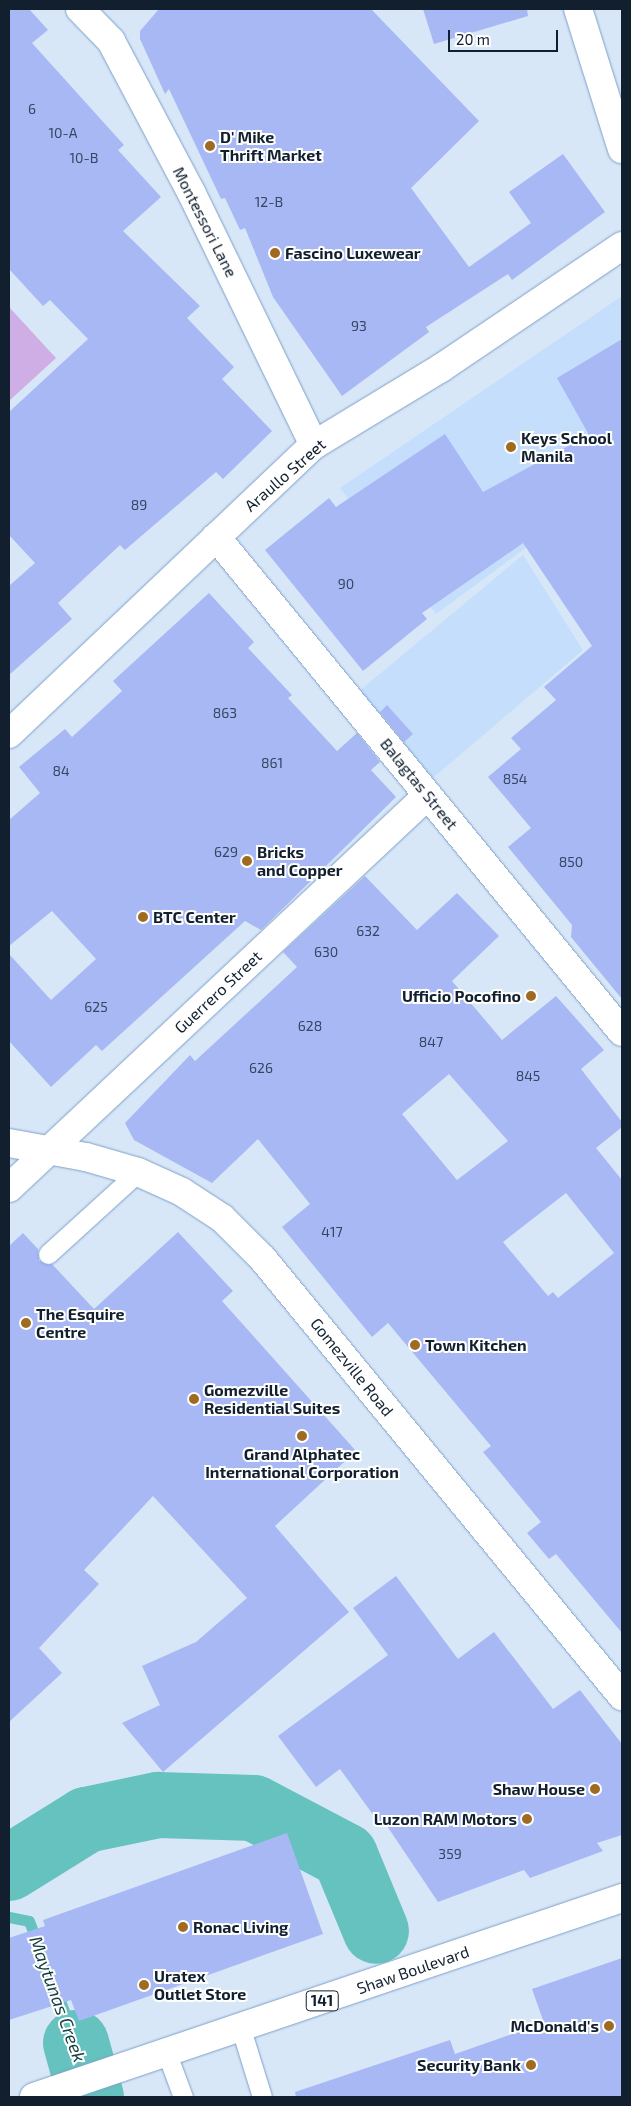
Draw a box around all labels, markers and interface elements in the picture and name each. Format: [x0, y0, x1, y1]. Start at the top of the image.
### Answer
scale bar [451, 20, 561, 52]
text: 20 m [456, 30, 490, 48]
house number: 6 [28, 101, 36, 117]
house number: 10-A [48, 125, 78, 141]
place label: D' Mike Thrift Market [220, 127, 322, 165]
marker: D' Mike Thrift Market [204, 140, 216, 152]
house number: 10-B [70, 150, 98, 166]
street label: Montessori Lane [169, 164, 241, 280]
house number: 12-B [255, 194, 283, 210]
place label: Fascino Luxewear [285, 243, 421, 263]
marker: Fascino Luxewear [269, 247, 281, 259]
house number: 93 [351, 318, 367, 334]
place label: Keys School Manila [521, 428, 612, 466]
street label: Araullo Street [241, 435, 329, 515]
marker: Keys School Manila [505, 441, 517, 453]
house number: 89 [131, 497, 147, 513]
house number: 90 [338, 576, 354, 592]
house number: 863 [213, 705, 237, 721]
street label: Balagtas Street [376, 734, 462, 834]
house number: 861 [261, 755, 283, 771]
house number: 84 [52, 763, 70, 779]
house number: 854 [503, 771, 527, 787]
place label: Bricks and Copper [257, 842, 343, 880]
house number: 629 [214, 844, 238, 860]
house number: 850 [559, 854, 583, 870]
marker: Bricks and Copper [241, 855, 253, 867]
place label: BTC Center [153, 907, 236, 927]
marker: BTC Center [137, 911, 149, 923]
house number: 632 [356, 923, 380, 939]
house number: 630 [314, 944, 338, 960]
street label: Guerrero Street [170, 947, 266, 1037]
place label: Ufficio Pocofino [402, 986, 521, 1006]
marker: Ufficio Pocofino [525, 990, 537, 1002]
house number: 625 [84, 999, 108, 1015]
house number: 628 [298, 1018, 322, 1034]
house number: 847 [419, 1034, 443, 1050]
house number: 626 [249, 1060, 273, 1076]
house number: 845 [516, 1068, 540, 1084]
house number: 417 [321, 1224, 343, 1240]
place label: The Esquire Centre [36, 1304, 125, 1342]
street label: Gomezville Road [307, 1314, 397, 1420]
marker: The Esquire Centre [20, 1317, 32, 1329]
place label: Town Kitchen [425, 1335, 527, 1355]
marker: Town Kitchen [409, 1339, 421, 1351]
place label: Gomezville Residential Suites [204, 1380, 341, 1418]
marker: Gomezville Residential Suites [188, 1393, 200, 1405]
marker: Grand Alphatec International Corporation [296, 1430, 308, 1442]
place label: Grand Alphatec International Corporation [205, 1444, 399, 1482]
place label: Shaw House [492, 1779, 585, 1799]
marker: Shaw House [589, 1783, 601, 1795]
place label: Luzon RAM Motors [374, 1809, 517, 1829]
marker: Luzon RAM Motors [521, 1813, 533, 1825]
house number: 359 [438, 1846, 462, 1862]
place label: Ronac Living [193, 1917, 288, 1937]
marker: Ronac Living [177, 1921, 189, 1933]
water label: Maytunas Creek [25, 1933, 91, 2065]
street label: Shaw Boulevard [354, 1942, 472, 1998]
place label: Uratex Outlet Store [154, 1966, 246, 2004]
marker: Uratex Outlet Store [138, 1979, 150, 1991]
road number: 141 [304, 1988, 340, 2014]
place label: McDonald's [510, 2016, 599, 2036]
marker: McDonald's [603, 2020, 615, 2032]
place label: Security Bank [417, 2055, 521, 2075]
marker: Security Bank [525, 2059, 537, 2071]

